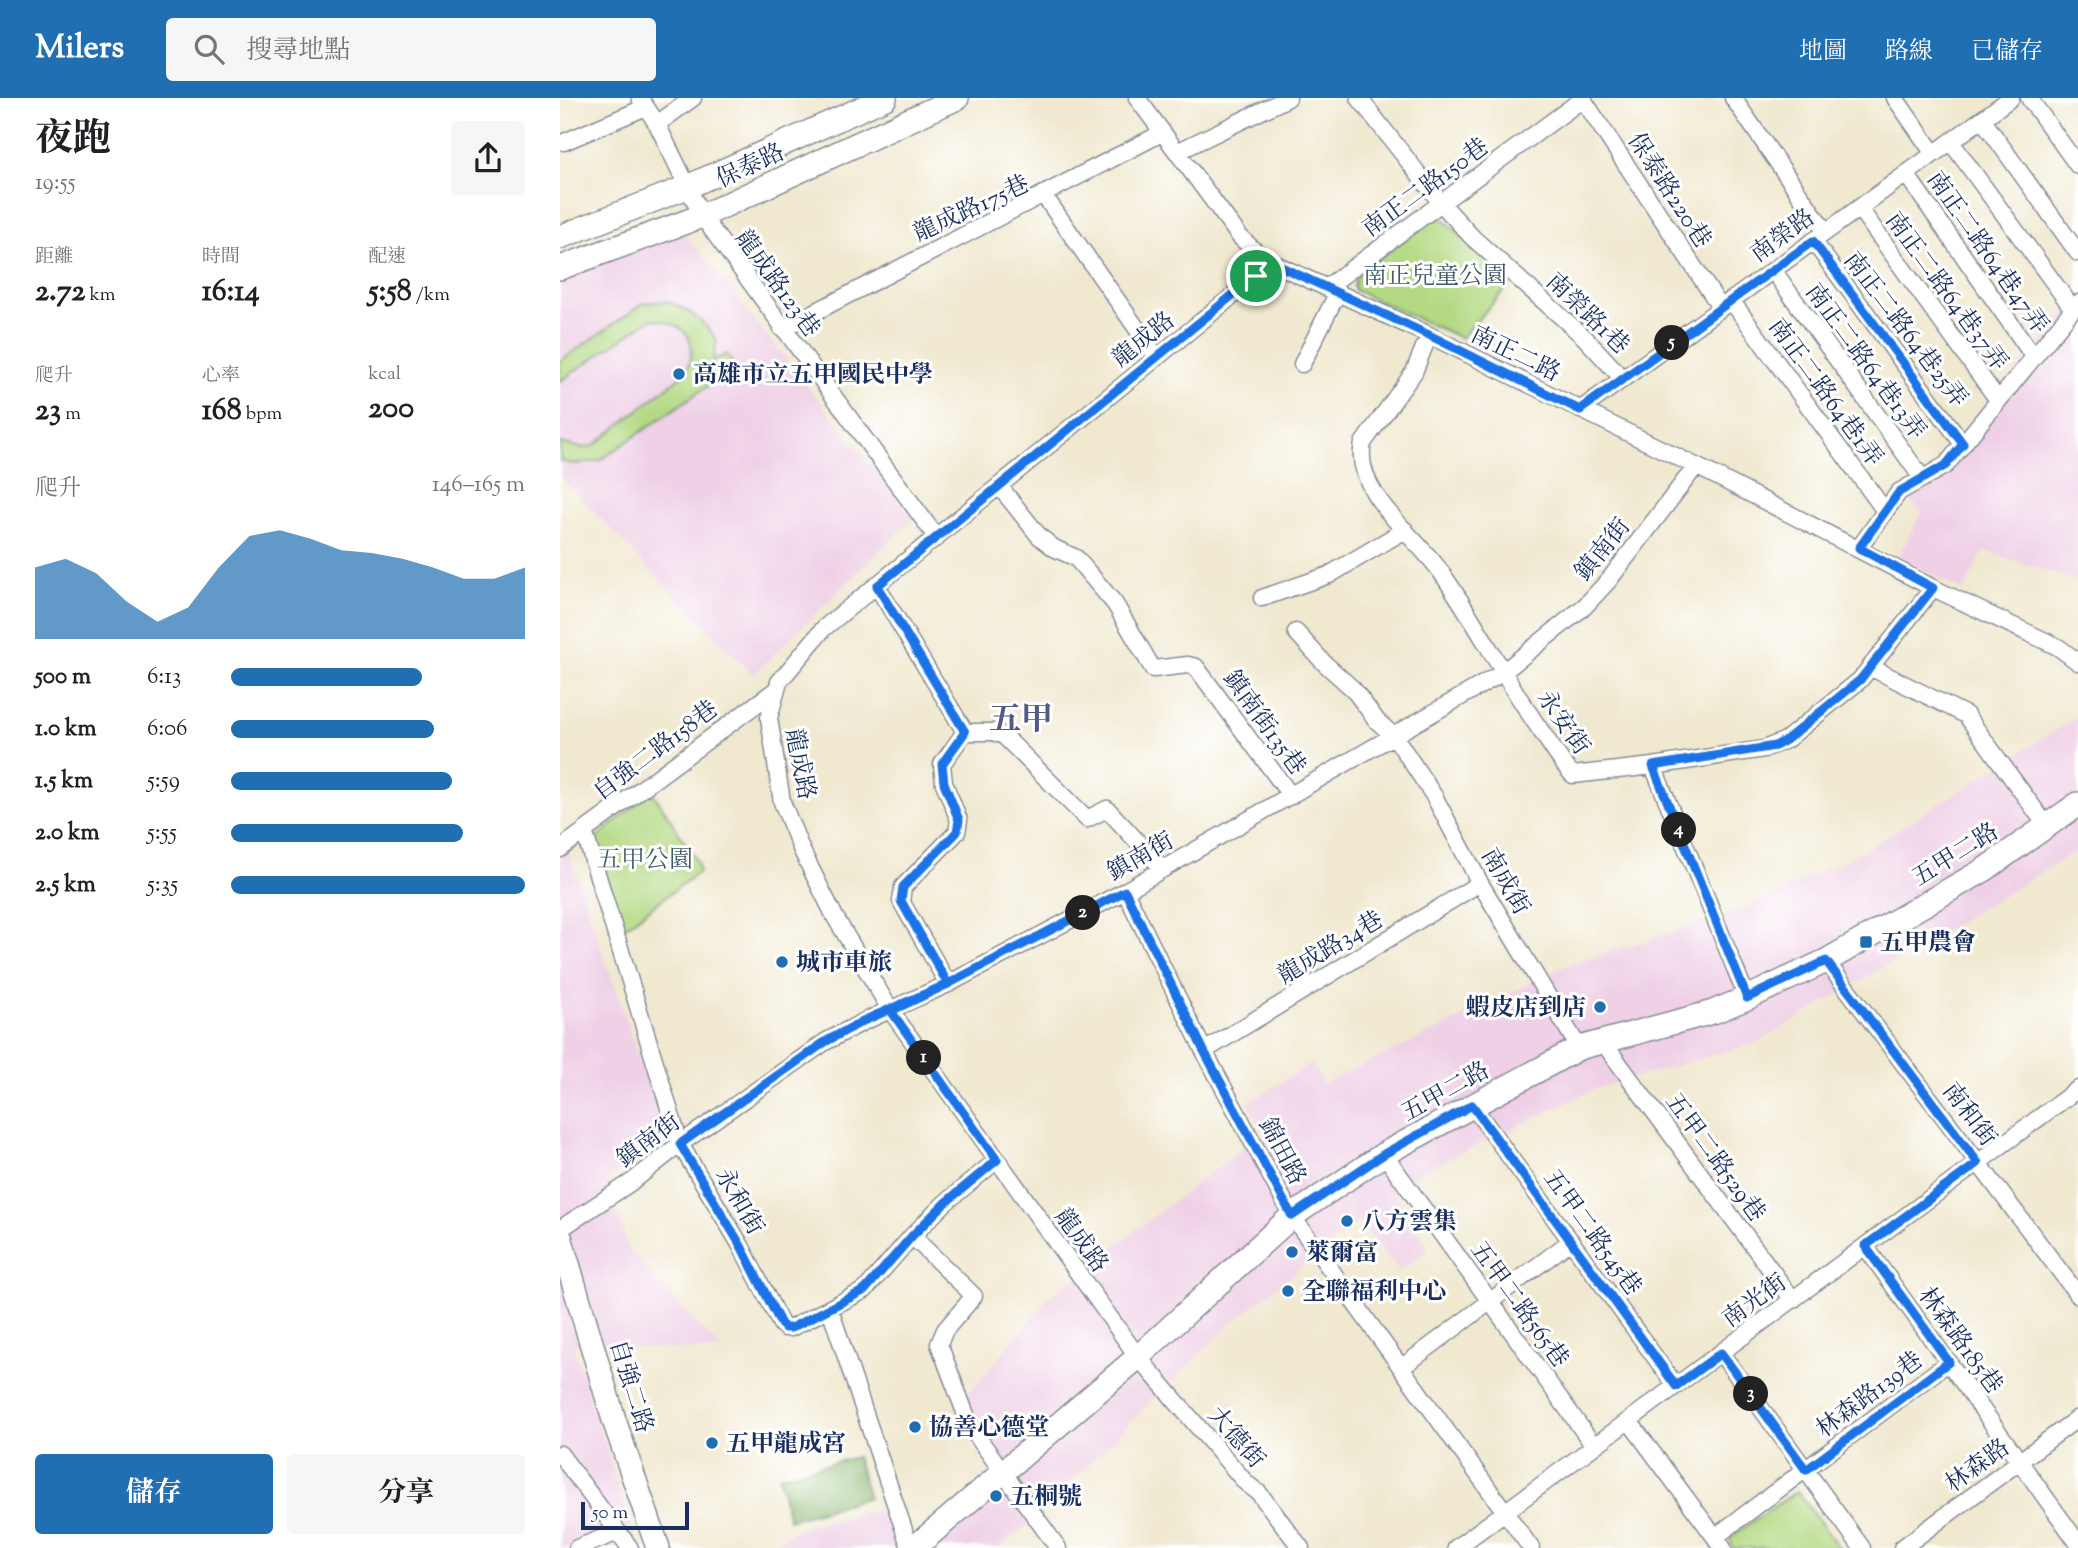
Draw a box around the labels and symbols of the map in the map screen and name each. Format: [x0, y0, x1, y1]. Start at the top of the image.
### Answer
street label: 保泰路220巷 [1618, 127, 1718, 255]
street label: 南正二路150巷 [1356, 131, 1496, 246]
street label: 保泰路 [711, 136, 791, 197]
street label: 南正二路64巷47弄 [1917, 165, 2055, 341]
street label: 龍成路175巷 [908, 168, 1035, 252]
street label: 南榮路 [1744, 202, 1822, 272]
street label: 南正二路64巷37弄 [1876, 206, 2015, 379]
street label: 龍成路123巷 [726, 224, 827, 345]
street label: 南正二路64巷25弄 [1835, 245, 1974, 415]
pin [1226, 246, 1286, 306]
park label: 南正兒童公園 [1363, 260, 1507, 294]
street label: 南榮路1巷 [1537, 266, 1636, 363]
street label: 南正二路64巷13弄 [1796, 277, 1933, 447]
street label: 龍成路 [1106, 305, 1183, 376]
street label: 南正二路64巷1弄 [1759, 312, 1890, 474]
street label: 南正二路 [1465, 318, 1566, 391]
pin: 5 [1654, 326, 1690, 360]
place label: 高雄市立五甲國民中學 [693, 359, 933, 393]
marker: 高雄市立五甲國民中學 [671, 366, 687, 382]
street label: 鎮南街 [1568, 512, 1639, 589]
street label: 鎮南街135巷 [1214, 664, 1313, 783]
street label: 永安街 [1528, 684, 1597, 762]
street label: 自強二路158巷 [587, 693, 726, 810]
district label: 五甲 [989, 698, 1053, 744]
street label: 龍成路 [775, 726, 823, 803]
pin: 4 [1662, 812, 1696, 848]
street label: 五甲二路 [1906, 816, 2006, 896]
street label: 鎮南街 [1101, 825, 1181, 890]
street label: 南成街 [1472, 842, 1537, 922]
park label: 五甲公園 [597, 844, 693, 878]
pin: 2 [1065, 896, 1100, 930]
street label: 龍成路34巷 [1272, 904, 1390, 994]
place label: 五甲農會 [1880, 927, 1976, 961]
marker: 五甲農會 [1858, 934, 1874, 950]
place label: 城市車旅 [796, 947, 892, 981]
marker: 城市車旅 [774, 954, 790, 970]
place label: 蝦皮店到店 [1466, 992, 1586, 1026]
marker: 蝦皮店到店 [1592, 999, 1608, 1015]
pin: 1 [906, 1040, 942, 1076]
street label: 五甲二路 [1396, 1055, 1496, 1131]
street label: 南和街 [1933, 1076, 2004, 1154]
street label: 五甲二路529巷 [1656, 1087, 1773, 1229]
street label: 鎮南街 [610, 1106, 688, 1177]
street label: 錦田路 [1249, 1112, 1313, 1192]
street label: 永和街 [706, 1162, 771, 1242]
street label: 五甲二路545巷 [1534, 1163, 1649, 1303]
street label: 龍成路 [1045, 1202, 1115, 1280]
place label: 八方雲集 [1361, 1206, 1457, 1240]
marker: 八方雲集 [1339, 1213, 1355, 1229]
street label: 五甲二路565巷 [1461, 1235, 1576, 1375]
place label: 萊爾富 [1306, 1237, 1378, 1271]
marker: 萊爾富 [1284, 1244, 1300, 1260]
street label: 南光街 [1716, 1267, 1794, 1337]
place label: 全聯福利中心 [1302, 1276, 1446, 1310]
street label: 林森路185巷 [1909, 1281, 2010, 1401]
marker: 全聯福利中心 [1280, 1283, 1296, 1299]
street label: 自強二路 [600, 1336, 660, 1437]
street label: 林森路139巷 [1810, 1344, 1930, 1447]
pin: 3 [1734, 1376, 1768, 1412]
street label: 大德街 [1199, 1400, 1272, 1477]
place label: 協善心德堂 [929, 1412, 1049, 1446]
marker: 協善心德堂 [907, 1419, 923, 1435]
place label: 五甲龍成宮 [726, 1428, 846, 1462]
street label: 林森路 [1939, 1432, 2017, 1502]
marker: 五甲龍成宮 [704, 1435, 720, 1451]
place label: 五桐號 [1010, 1481, 1082, 1515]
marker: 五桐號 [988, 1488, 1004, 1504]
scale bar [581, 1499, 690, 1531]

